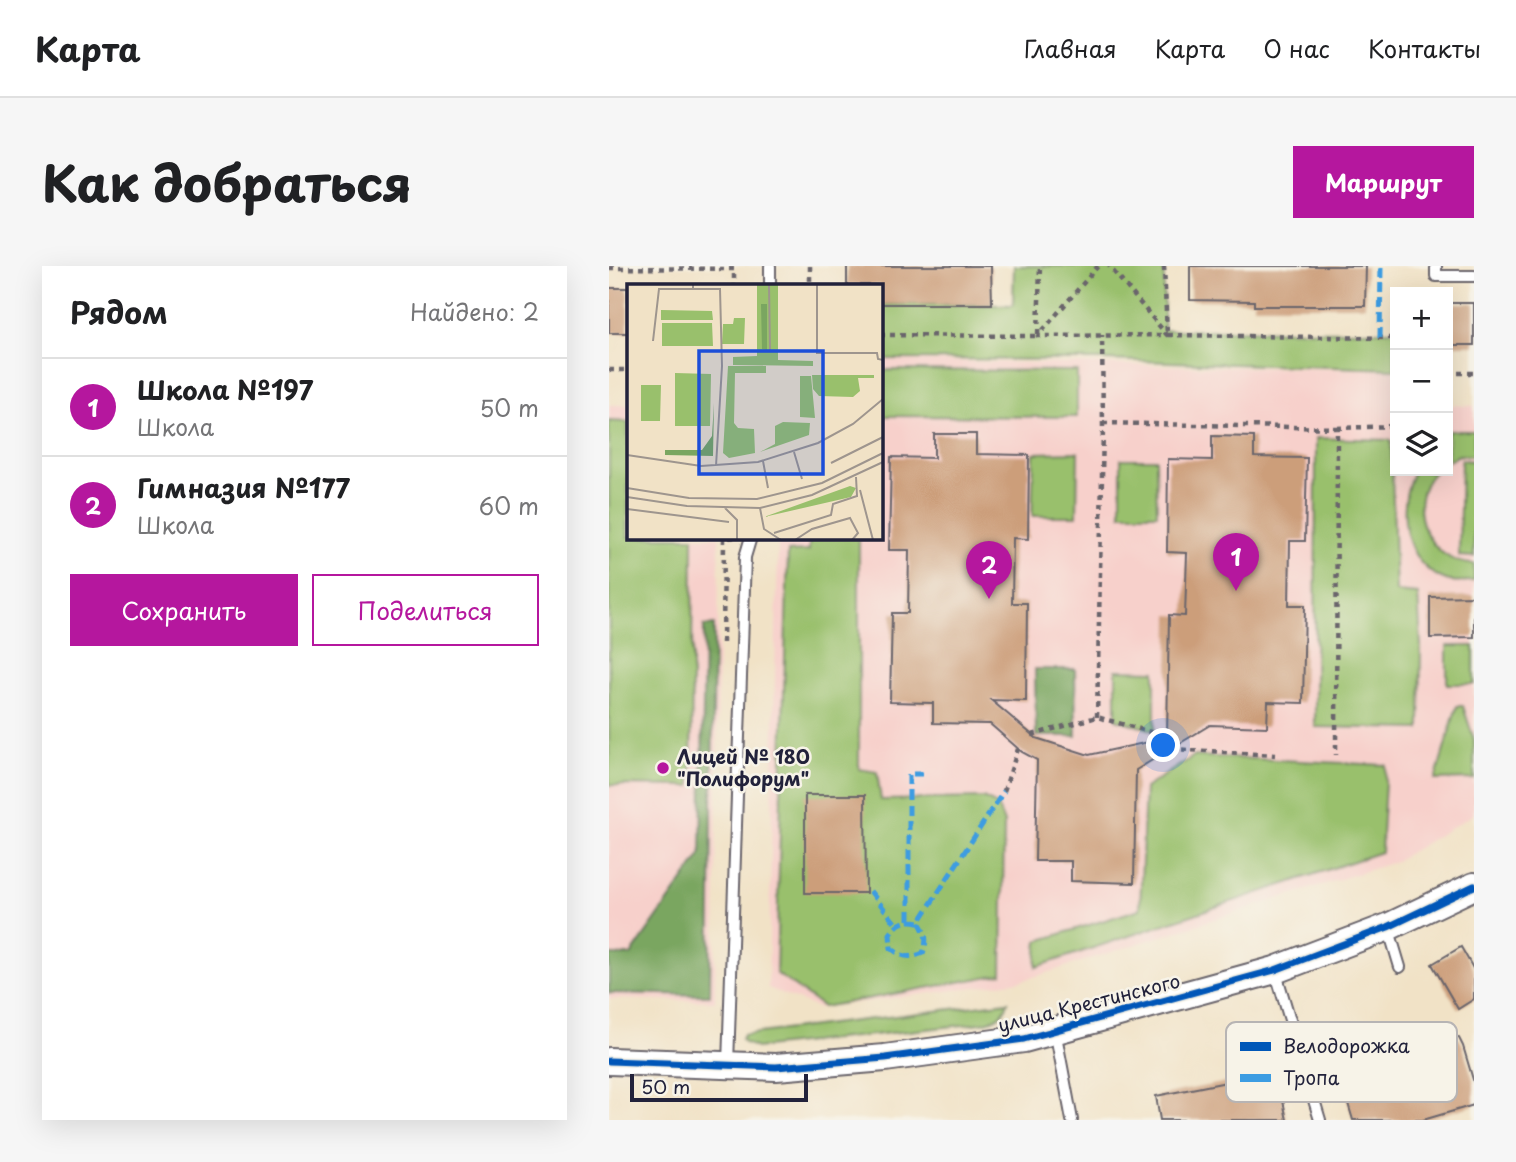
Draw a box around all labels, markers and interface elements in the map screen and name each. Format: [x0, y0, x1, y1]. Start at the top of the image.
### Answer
text: Карта [35, 23, 141, 73]
text: Главная [1024, 30, 1117, 66]
text: Карта [1155, 30, 1225, 66]
text: О нас [1263, 30, 1330, 66]
text: Контакты [1368, 30, 1481, 66]
text: Как добраться [42, 145, 412, 219]
button: Маршрут [1293, 146, 1474, 218]
inset map [627, 284, 882, 539]
map controls [1390, 287, 1453, 476]
button: + [1390, 287, 1453, 350]
text: Рядом [70, 289, 168, 334]
text: Найдено: 2 [410, 294, 539, 329]
button: − [1390, 350, 1453, 413]
text: Школа №197 [137, 370, 313, 409]
text: 1 [88, 390, 99, 425]
text: 50 m [479, 390, 539, 425]
text: Школа [137, 409, 214, 444]
button: layers [1390, 413, 1453, 476]
text: Гимназия №177 [137, 468, 350, 507]
text: 2 [85, 488, 101, 523]
text: 60 m [479, 488, 539, 523]
text: Школа [137, 507, 214, 542]
pin: 1 [1213, 533, 1259, 591]
pin: 2 [966, 541, 1012, 599]
button: Сохранить [70, 574, 298, 646]
button: Поделиться [312, 574, 539, 646]
your location [1146, 728, 1180, 762]
place label: Лицей № 180 "Полифорум" [677, 742, 810, 792]
marker: Лицей № 180 "Полифорум" [655, 760, 671, 776]
street label: улица Крестинского [995, 966, 1183, 1038]
legend [1226, 1022, 1457, 1102]
text: Велодорожка [1283, 1031, 1410, 1059]
text: Тропа [1283, 1063, 1340, 1091]
scale bar [630, 1071, 809, 1103]
text: 50 m [641, 1072, 690, 1100]

